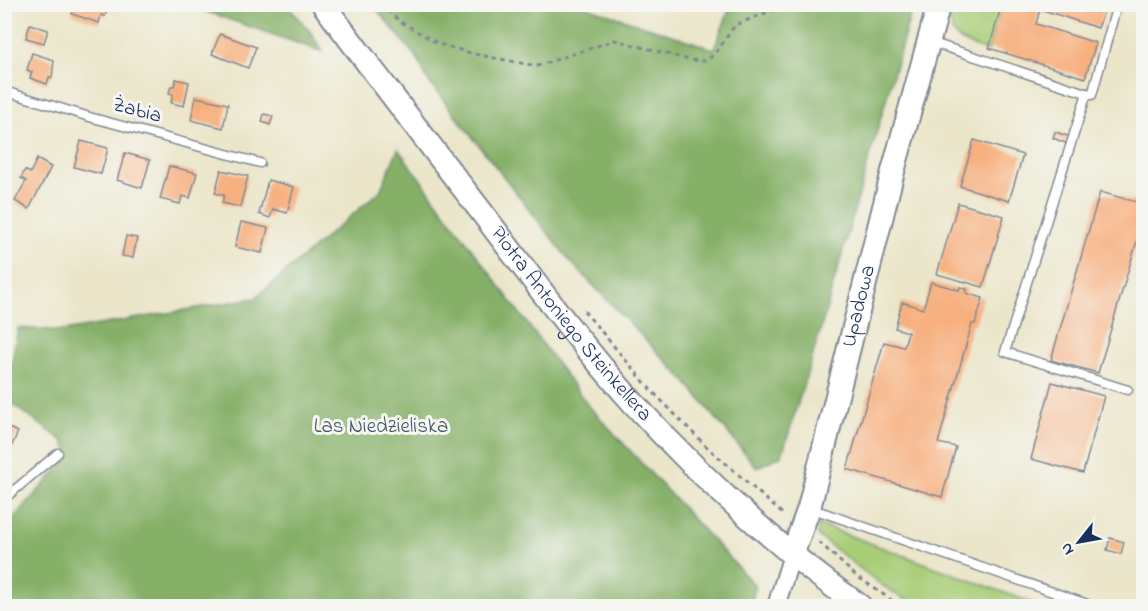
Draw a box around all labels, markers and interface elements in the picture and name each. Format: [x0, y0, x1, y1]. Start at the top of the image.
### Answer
street label: Żabia [109, 90, 165, 132]
street label: Piotra Antoniego Steinkellera [483, 220, 659, 429]
street label: Upadowa [835, 262, 884, 350]
park label: Las Niedzieliska [314, 412, 448, 442]
north arrow [1049, 512, 1109, 572]
text: N [1055, 538, 1081, 560]

